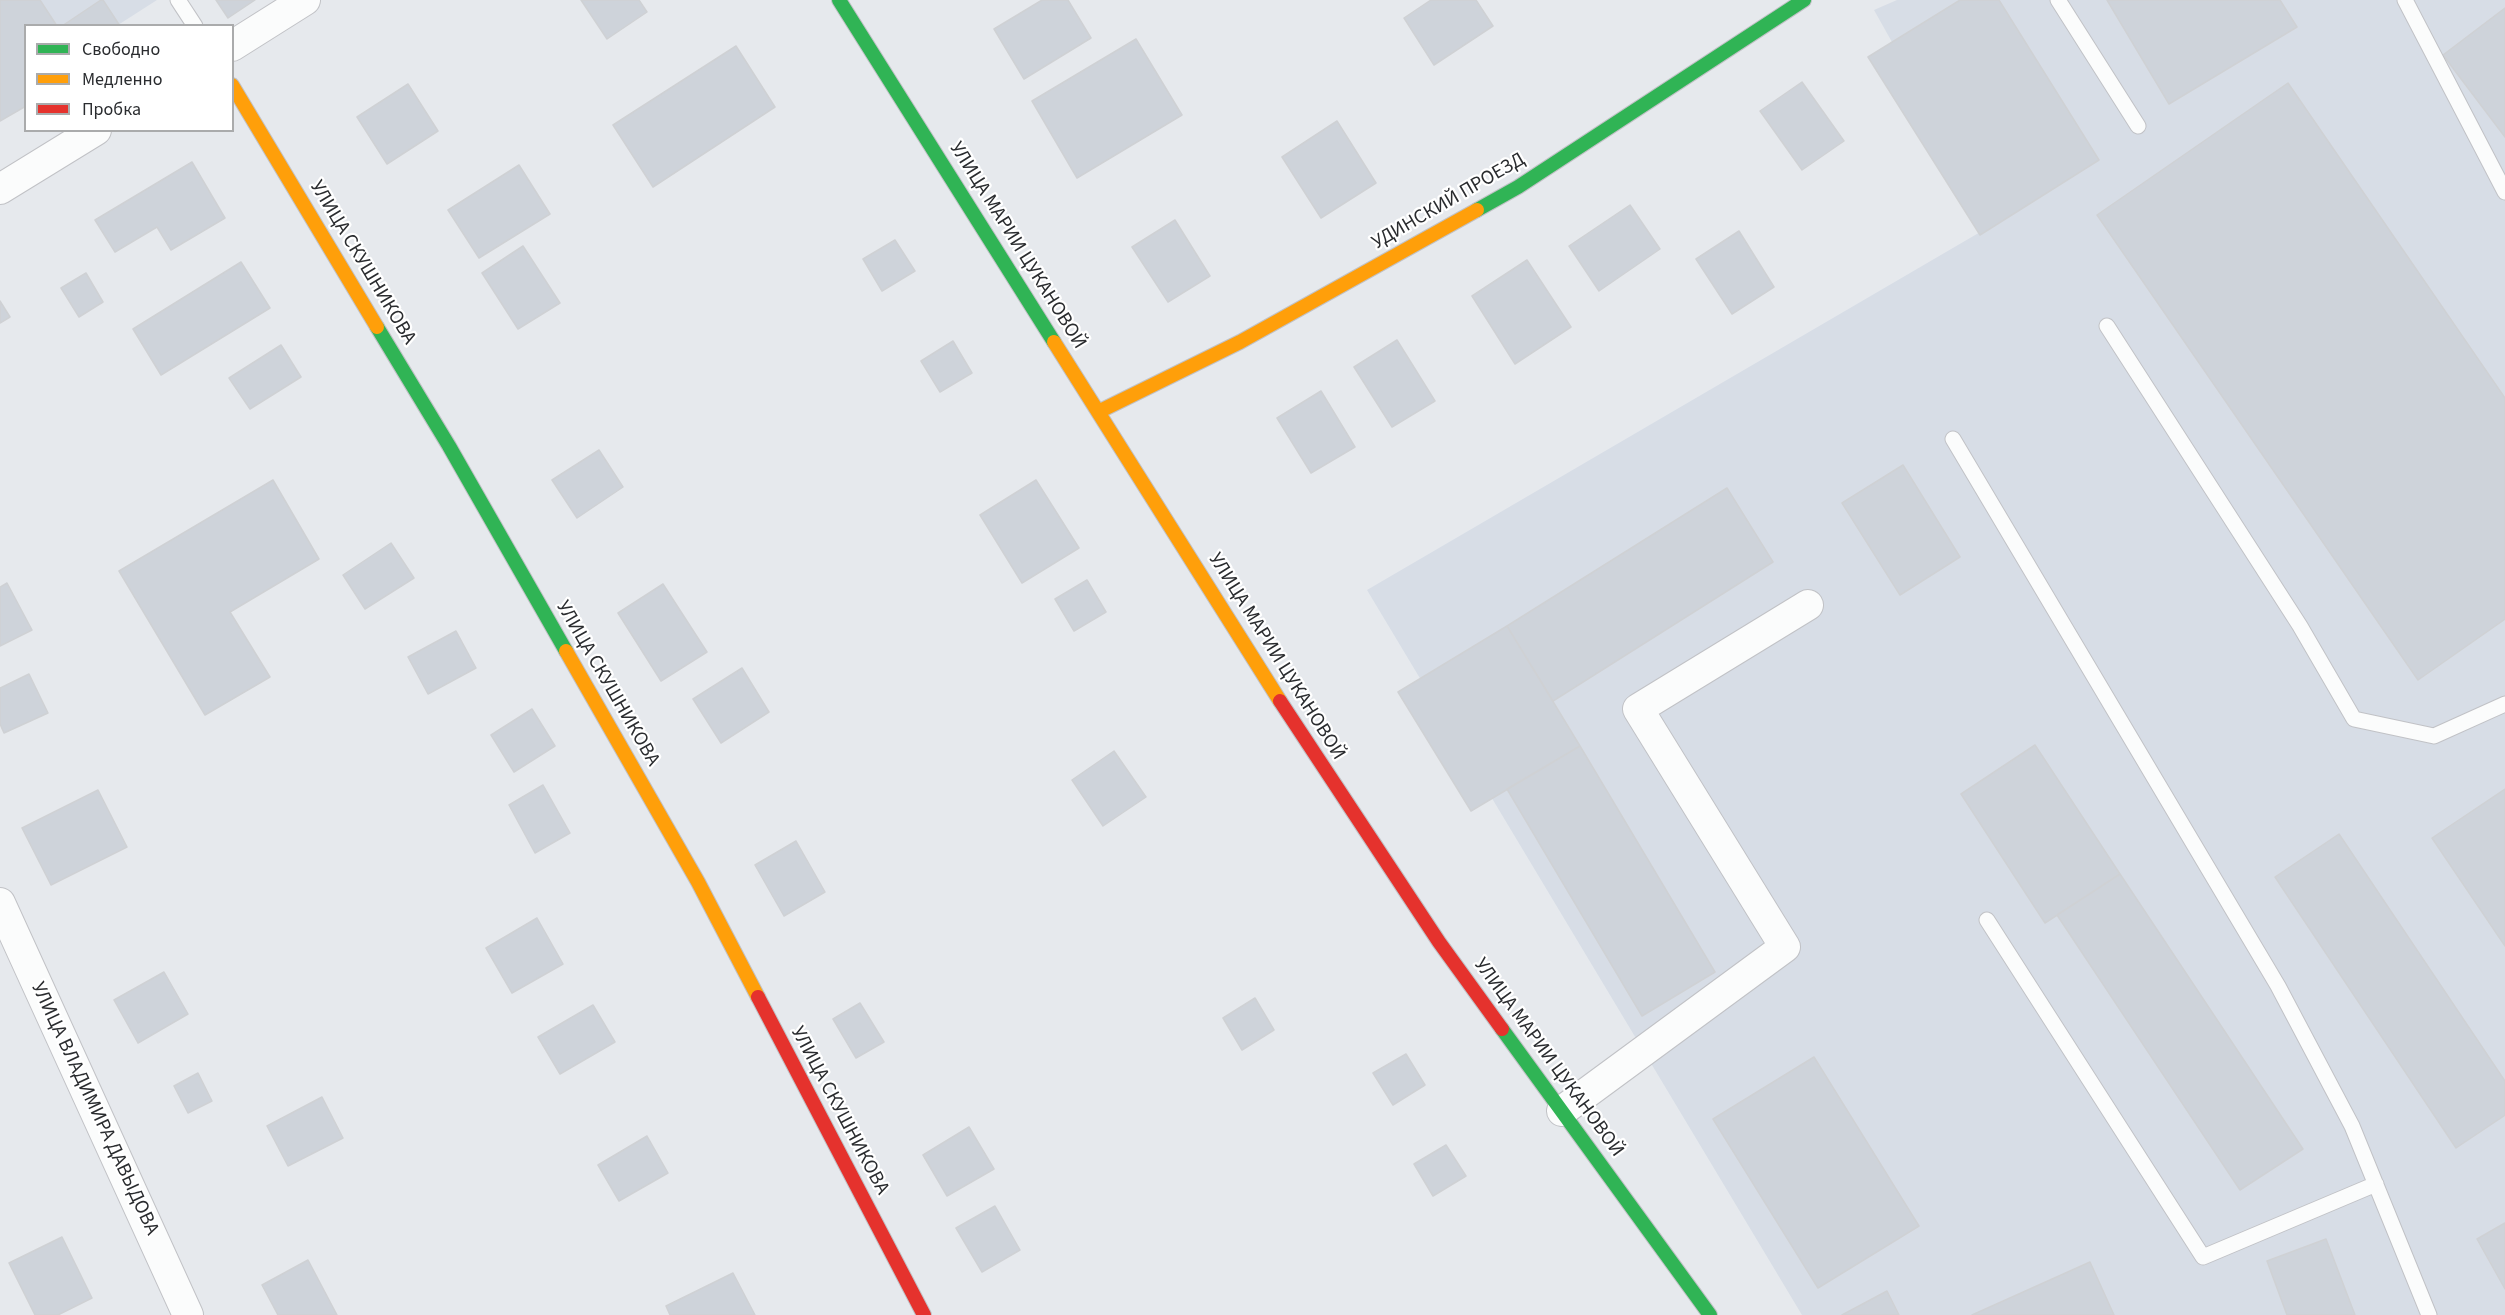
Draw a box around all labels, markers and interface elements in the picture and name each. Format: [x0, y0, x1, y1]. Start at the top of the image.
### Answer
legend [24, 24, 234, 132]
text: Свободно [82, 37, 160, 62]
text: Медленно [82, 67, 162, 92]
text: Пробка [82, 97, 141, 122]
street label: УЛИЦА МАРИИ ЦУКАНОВОЙ [943, 138, 1091, 354]
street label: УДИНСКИЙ ПРОЕЗД [1368, 148, 1530, 256]
street label: УЛИЦА СКУШНИКОВА [304, 177, 420, 349]
street label: УЛИЦА МАРИИ ЦУКАНОВОЙ [1202, 549, 1350, 765]
street label: УЛИЦА СКУШНИКОВА [550, 597, 664, 771]
street label: УЛИЦА МАРИИ ЦУКАНОВОЙ [1468, 954, 1628, 1162]
street label: УЛИЦА ВЛАДИМИРА ДАВЫДОВА [25, 979, 163, 1239]
street label: УЛИЦА СКУШНИКОВА [785, 1023, 893, 1199]

